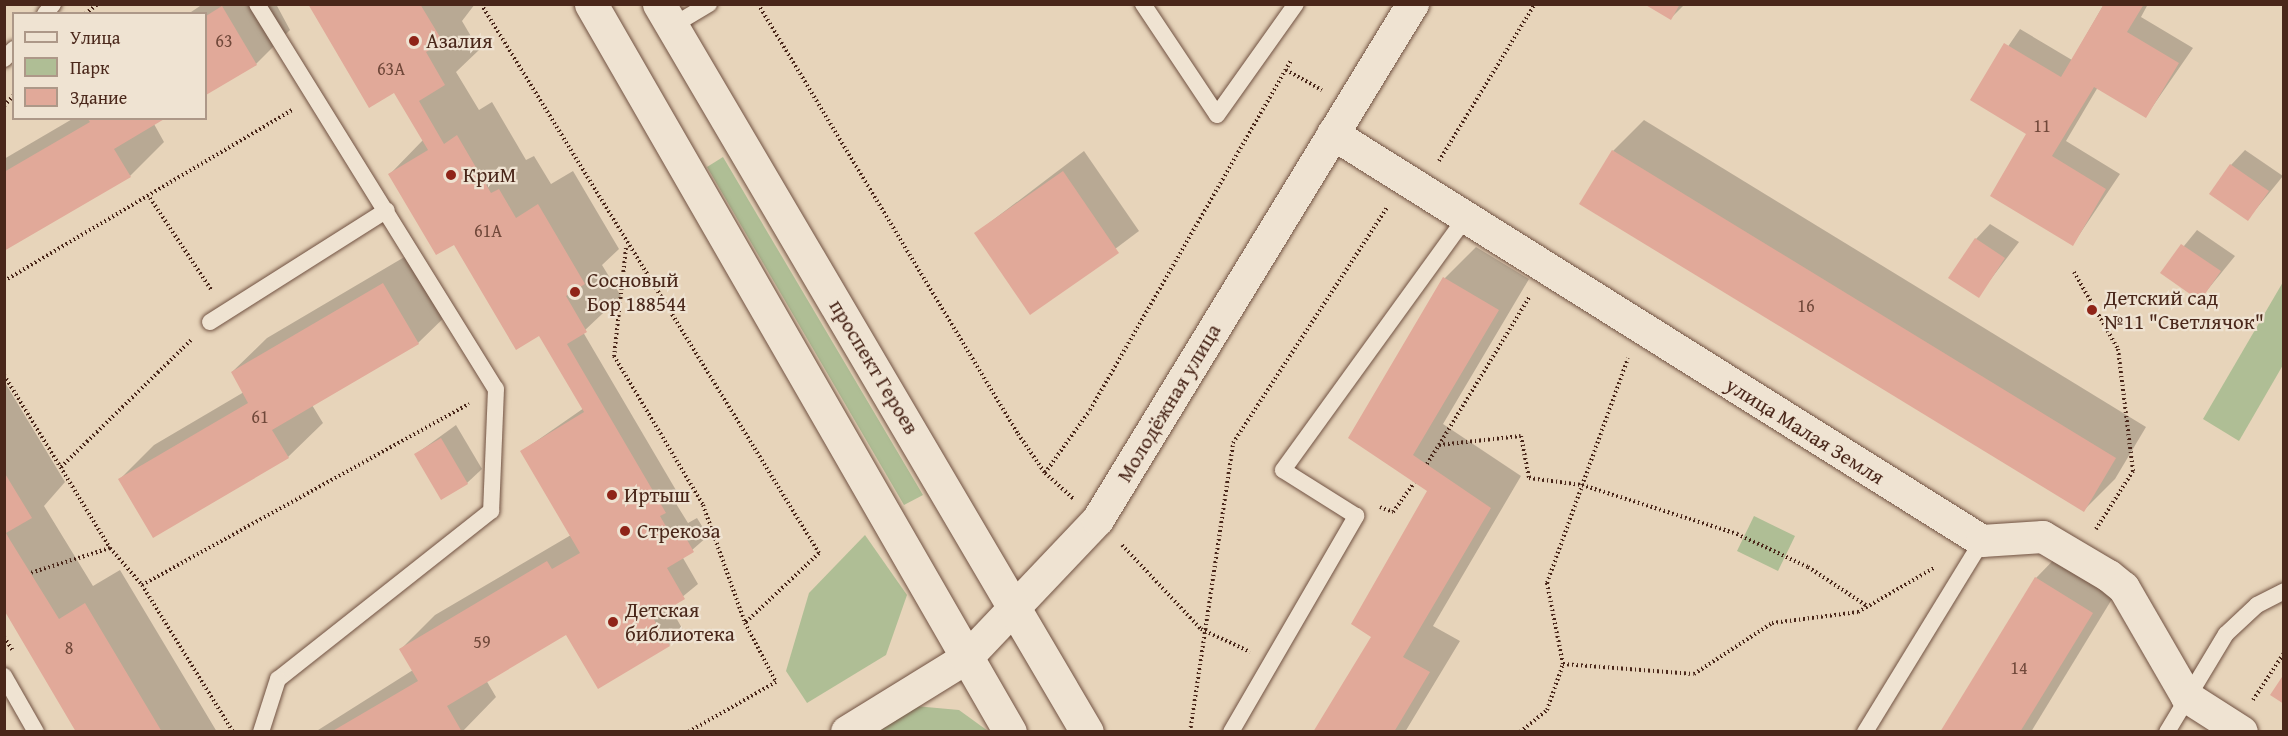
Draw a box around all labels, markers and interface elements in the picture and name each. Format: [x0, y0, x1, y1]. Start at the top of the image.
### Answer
legend [12, 12, 207, 120]
text: Улица [70, 24, 120, 51]
place label: Азалия [426, 28, 493, 54]
house number: 63 [215, 30, 233, 52]
marker: Азалия [407, 34, 421, 48]
text: Парк [70, 54, 109, 81]
house number: 63А [377, 58, 405, 80]
text: Здание [70, 84, 127, 111]
house number: 11 [2033, 115, 2051, 137]
place label: КриМ [463, 162, 516, 188]
marker: КриМ [444, 168, 458, 182]
house number: 61А [474, 220, 502, 242]
place label: Сосновый Бор 188544 [587, 267, 686, 317]
marker: Сосновый Бор 188544 [568, 285, 582, 299]
place label: Детский сад №11 "Светлячок" [2104, 285, 2264, 335]
street label: проспект Героев [824, 295, 924, 439]
house number: 16 [1797, 295, 1815, 317]
marker: Детский сад №11 "Светлячок" [2085, 303, 2099, 317]
street label: Молодёжная улица [1112, 319, 1226, 487]
street label: улица Малая Земля [1721, 372, 1889, 490]
house number: 61 [251, 406, 269, 428]
place label: Иртыш [624, 482, 690, 508]
marker: Иртыш [605, 488, 619, 502]
place label: Стрекоза [637, 518, 721, 544]
marker: Стрекоза [618, 524, 632, 538]
place label: Детская библиотека [625, 597, 735, 647]
marker: Детская библиотека [606, 615, 620, 629]
house number: 59 [473, 631, 491, 653]
house number: 8 [65, 637, 73, 659]
house number: 14 [2010, 657, 2028, 679]

